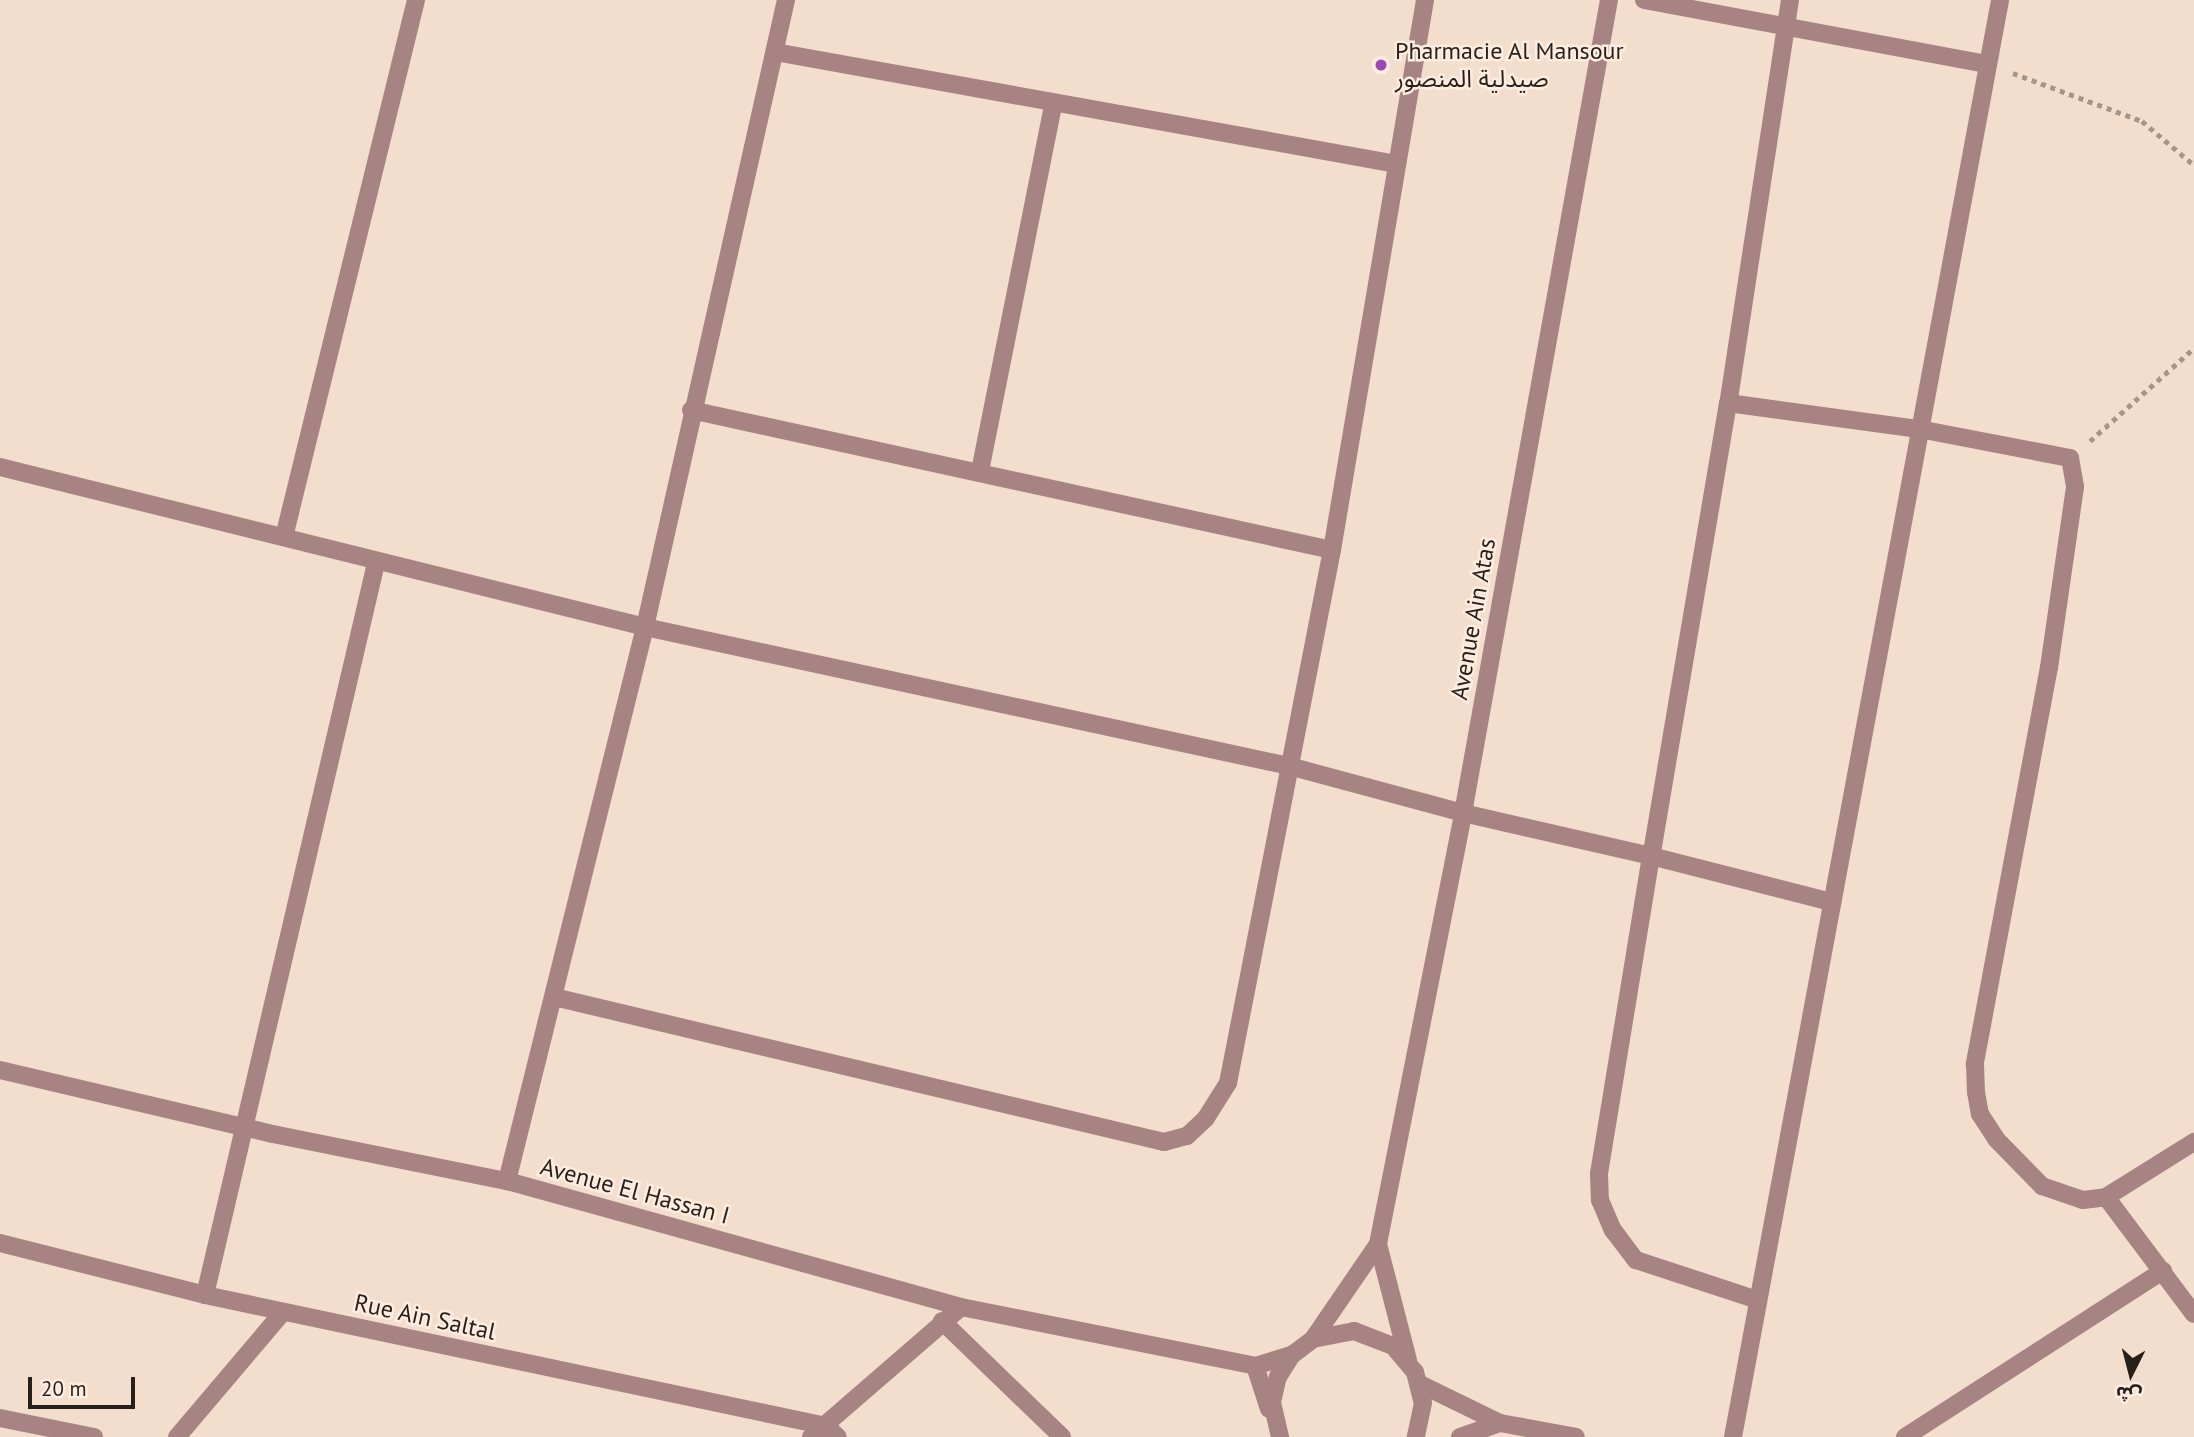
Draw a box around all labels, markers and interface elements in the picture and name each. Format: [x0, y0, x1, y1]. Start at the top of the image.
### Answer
place label: Pharmacie Al Mansour صيدلية المنصور [1395, 37, 1624, 93]
marker: Pharmacie Al Mansour صيدلية المنصور [1373, 57, 1389, 73]
street label: Avenue Ain Atas [1444, 535, 1502, 703]
street label: Avenue El Hassan I [537, 1152, 733, 1230]
street label: Rue Ain Saltal [351, 1288, 499, 1346]
north arrow [2096, 1339, 2166, 1409]
scale bar [32, 1364, 138, 1408]
text: 20 m [41, 1375, 87, 1402]
text: ش [2115, 1382, 2143, 1408]

